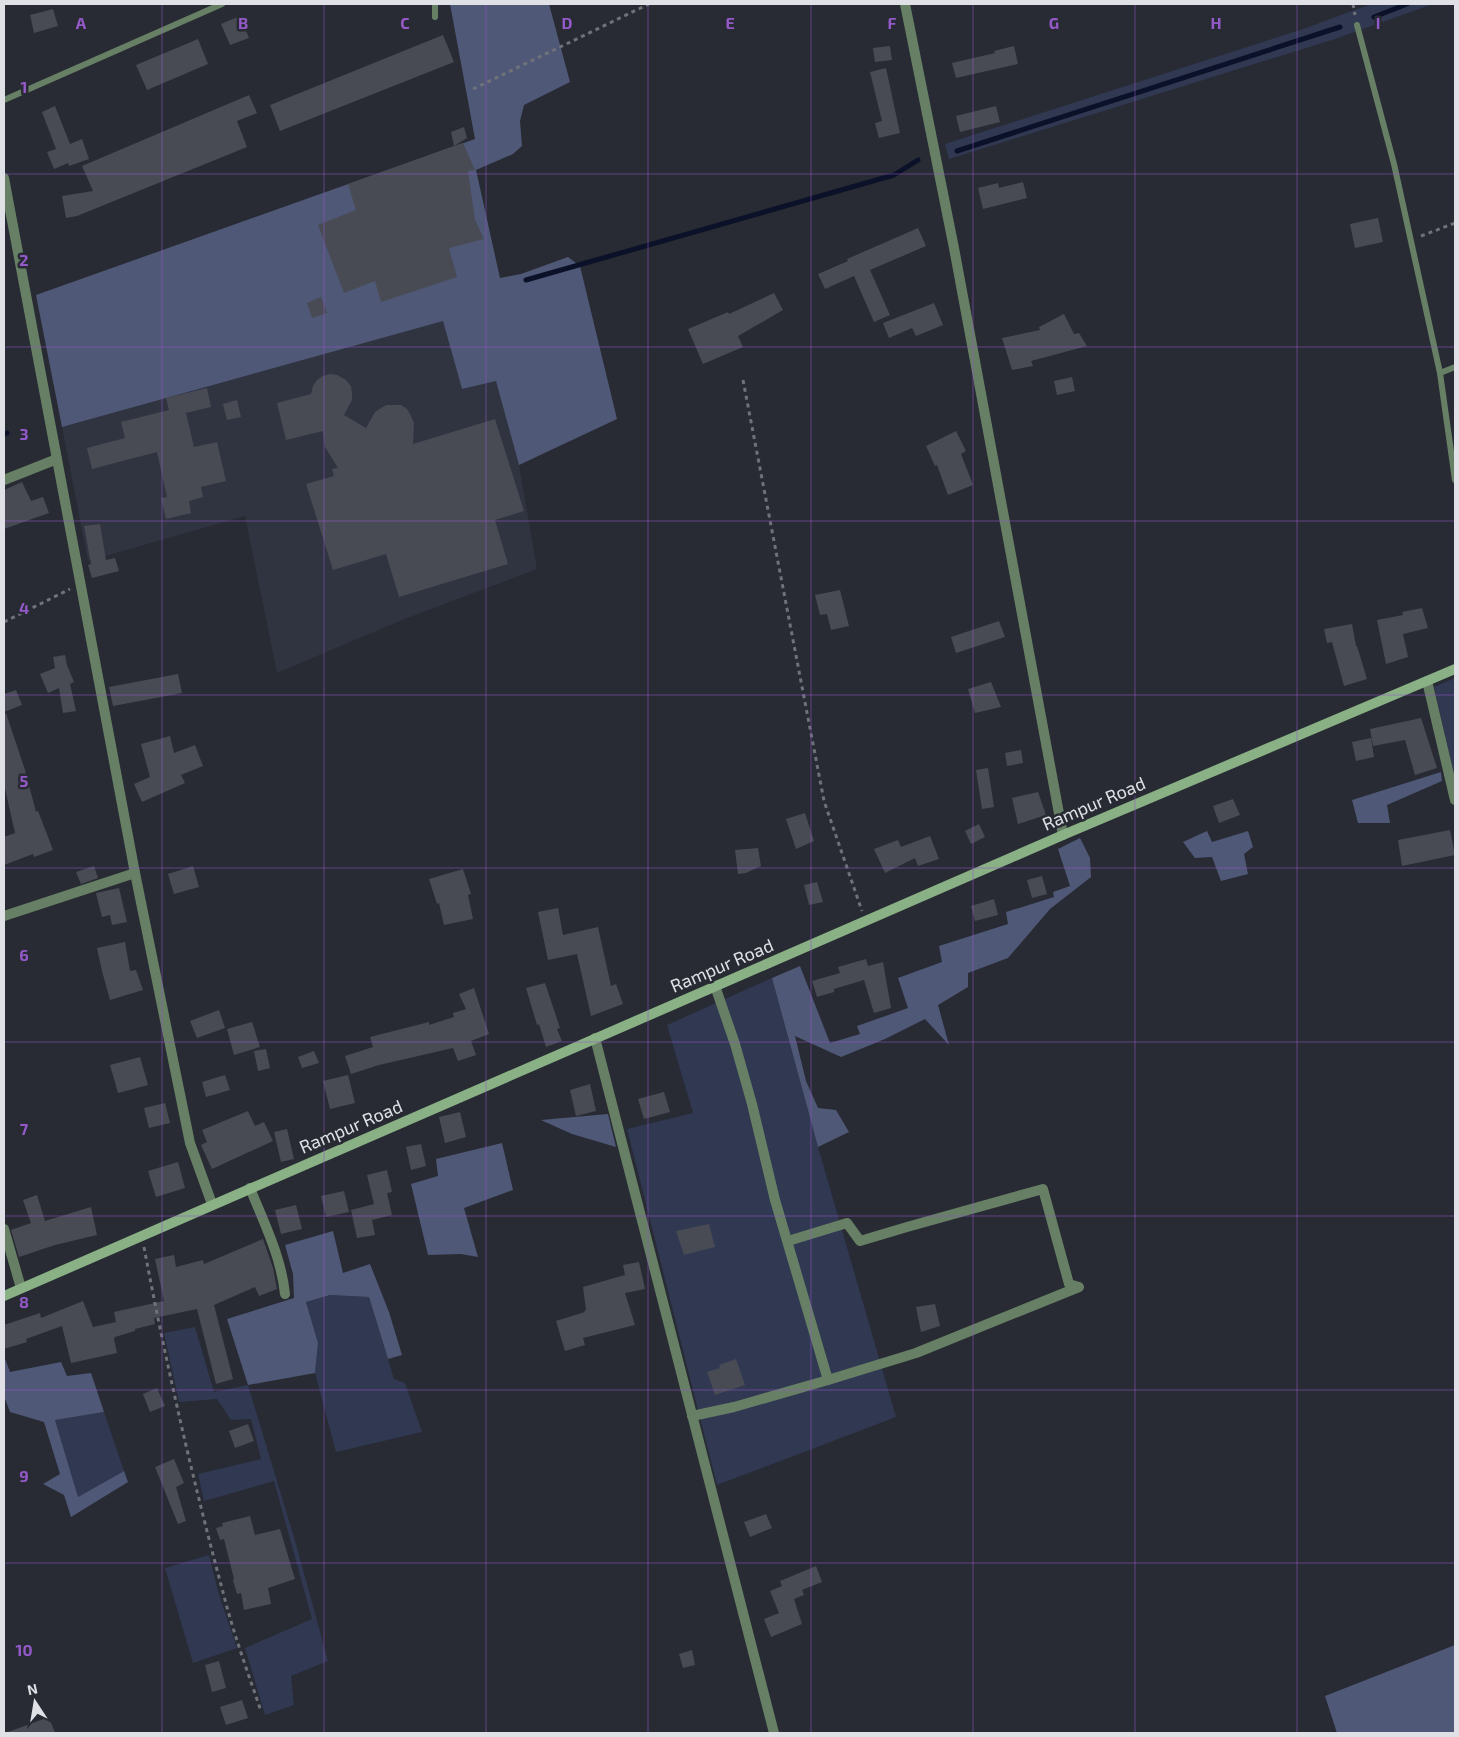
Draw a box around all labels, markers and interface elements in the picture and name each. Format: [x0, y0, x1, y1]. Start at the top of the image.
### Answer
text: A [76, 13, 87, 32]
text: B [238, 13, 248, 32]
text: C [400, 13, 410, 32]
text: D [562, 13, 573, 32]
text: E [725, 13, 735, 32]
text: F [888, 13, 897, 32]
text: G [1049, 13, 1059, 32]
text: H [1210, 13, 1222, 32]
text: I [1376, 13, 1380, 32]
text: 1 [21, 77, 27, 96]
text: 2 [19, 250, 29, 269]
text: 3 [19, 424, 29, 443]
text: 4 [19, 598, 29, 617]
text: 5 [20, 771, 29, 790]
street label: Rampur Road [1039, 772, 1148, 835]
street label: Rampur Road [667, 934, 776, 997]
text: 6 [19, 945, 29, 964]
street label: Rampur Road [296, 1095, 405, 1158]
text: 7 [20, 1119, 29, 1138]
text: 8 [19, 1292, 29, 1311]
text: 9 [19, 1466, 29, 1485]
text: 10 [15, 1640, 33, 1659]
north arrow [10, 1677, 60, 1727]
text: N [25, 1679, 39, 1698]

